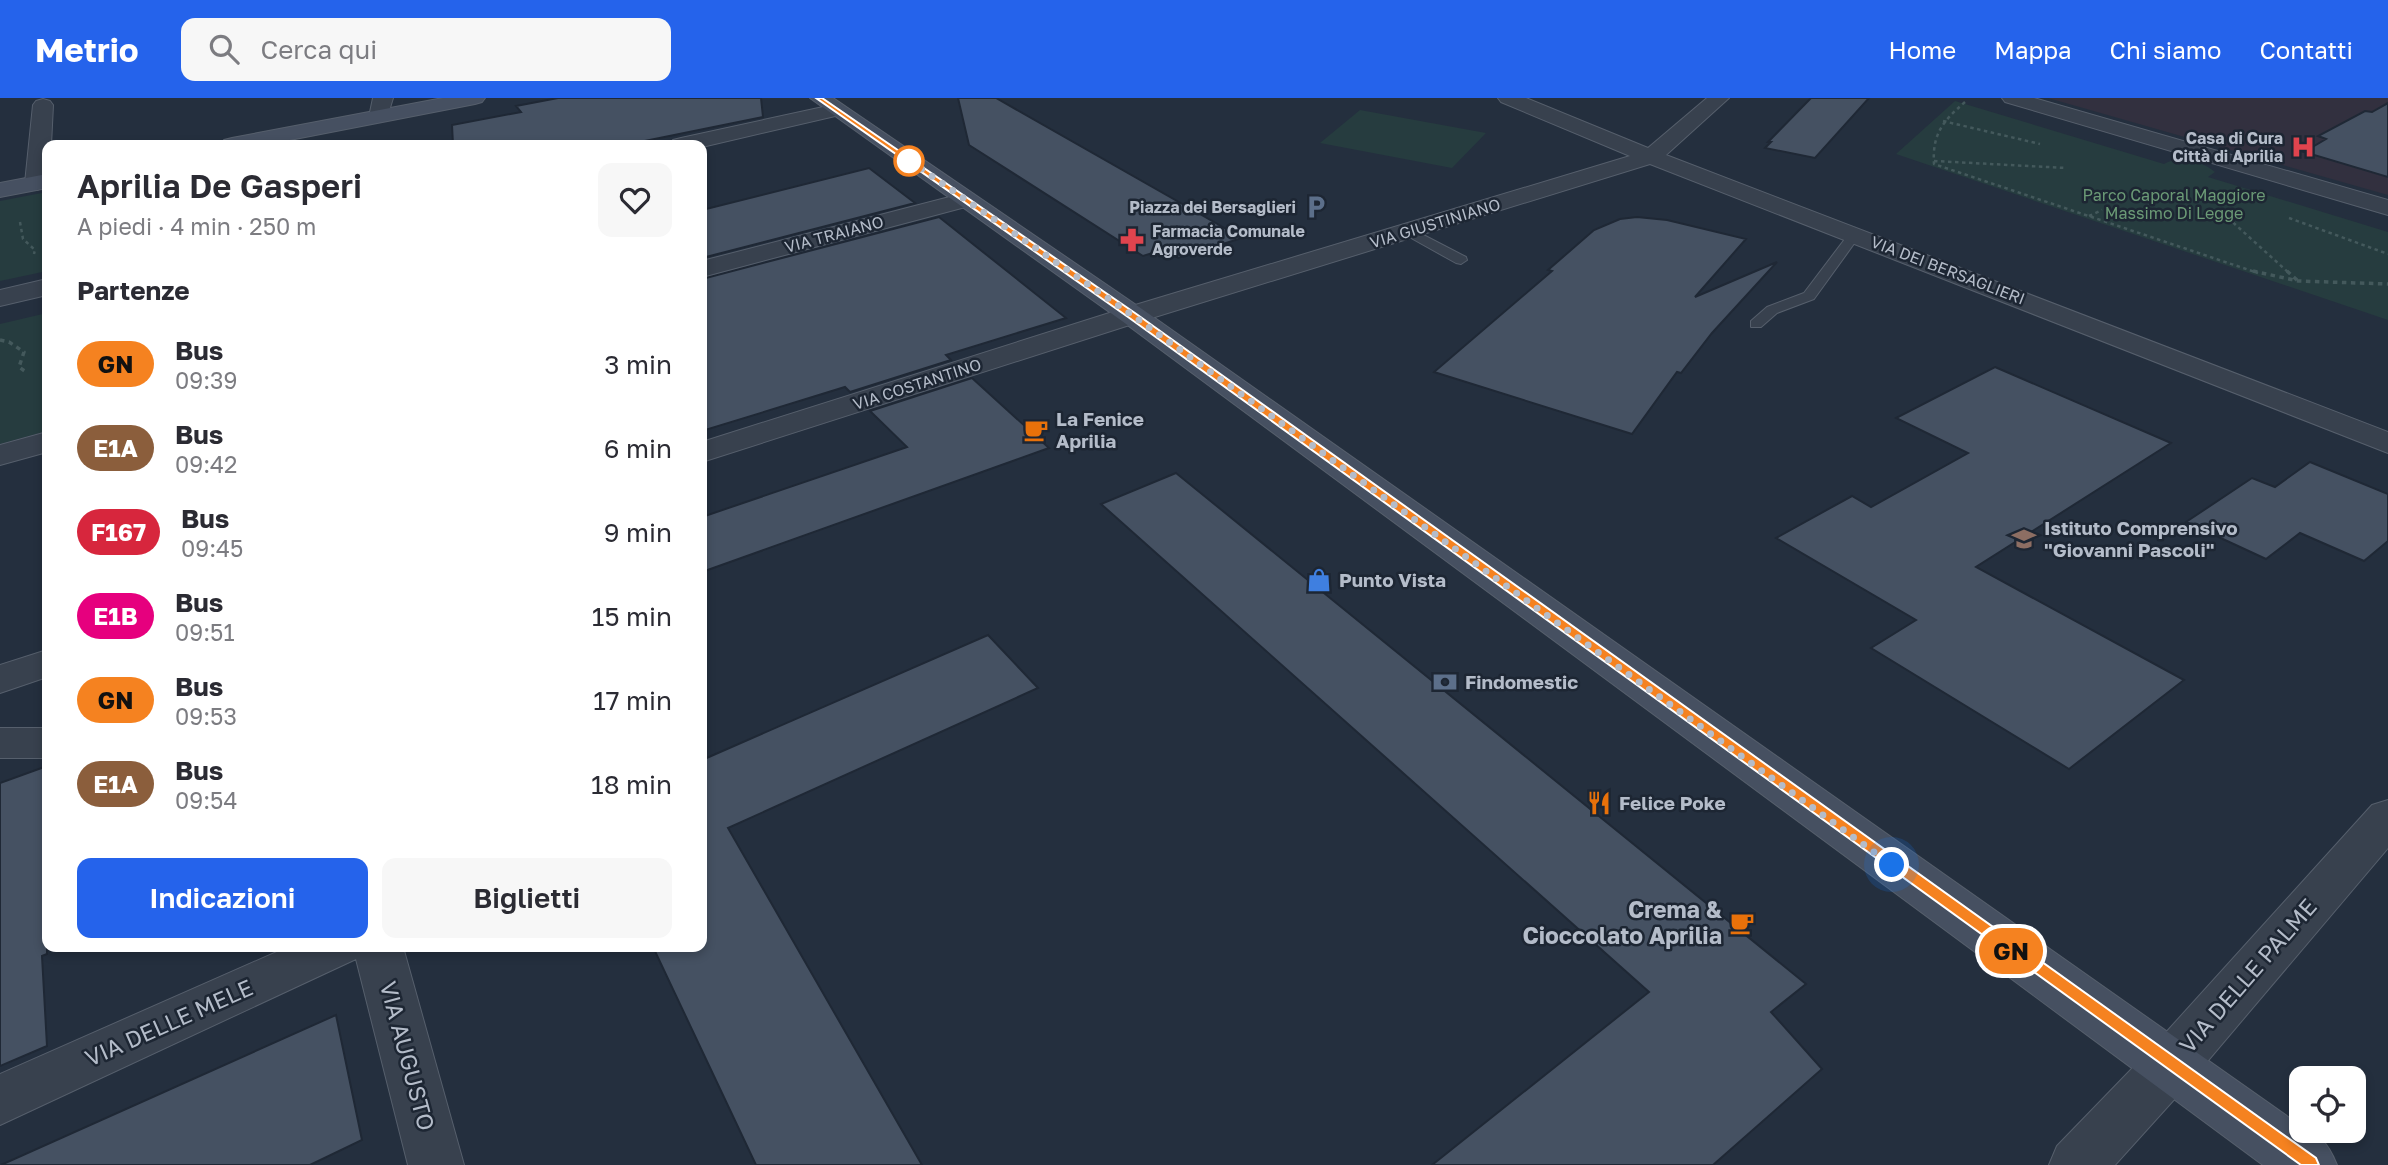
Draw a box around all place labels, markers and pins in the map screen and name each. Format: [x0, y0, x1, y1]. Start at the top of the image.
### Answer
place label: Casa di Cura Città di Aprilia [2172, 128, 2283, 166]
hospital icon: Casa di Cura Città di Aprilia [2289, 133, 2317, 161]
unlabelled marker [894, 146, 924, 176]
parking icon: Piazza dei Bersaglieri [1302, 193, 1330, 221]
place label: Piazza dei Bersaglieri [1129, 197, 1296, 217]
place label: Farmacia Comunale Agroverde [1152, 221, 1305, 259]
pharmacy icon: Farmacia Comunale Agroverde [1118, 226, 1146, 254]
place label: La Fenice Aprilia [1056, 407, 1144, 452]
cafe icon: La Fenice Aprilia [1022, 416, 1050, 444]
place label: Istituto Comprensivo "Giovanni Pascoli" [2044, 516, 2238, 561]
school or university icon: Istituto Comprensivo "Giovanni Pascoli" [2010, 525, 2038, 553]
shop icon: Punto Vista [1305, 566, 1333, 594]
place label: Punto Vista [1339, 568, 1446, 591]
bank icon: Findomestic [1431, 668, 1459, 696]
place label: Findomestic [1465, 670, 1578, 693]
restaurant icon: Felice Poke [1585, 789, 1613, 817]
place label: Felice Poke [1619, 791, 1726, 814]
place label: Crema & Cioccolato Aprilia [1522, 895, 1723, 949]
cafe icon: Crema & Cioccolato Aprilia [1728, 909, 1756, 937]

